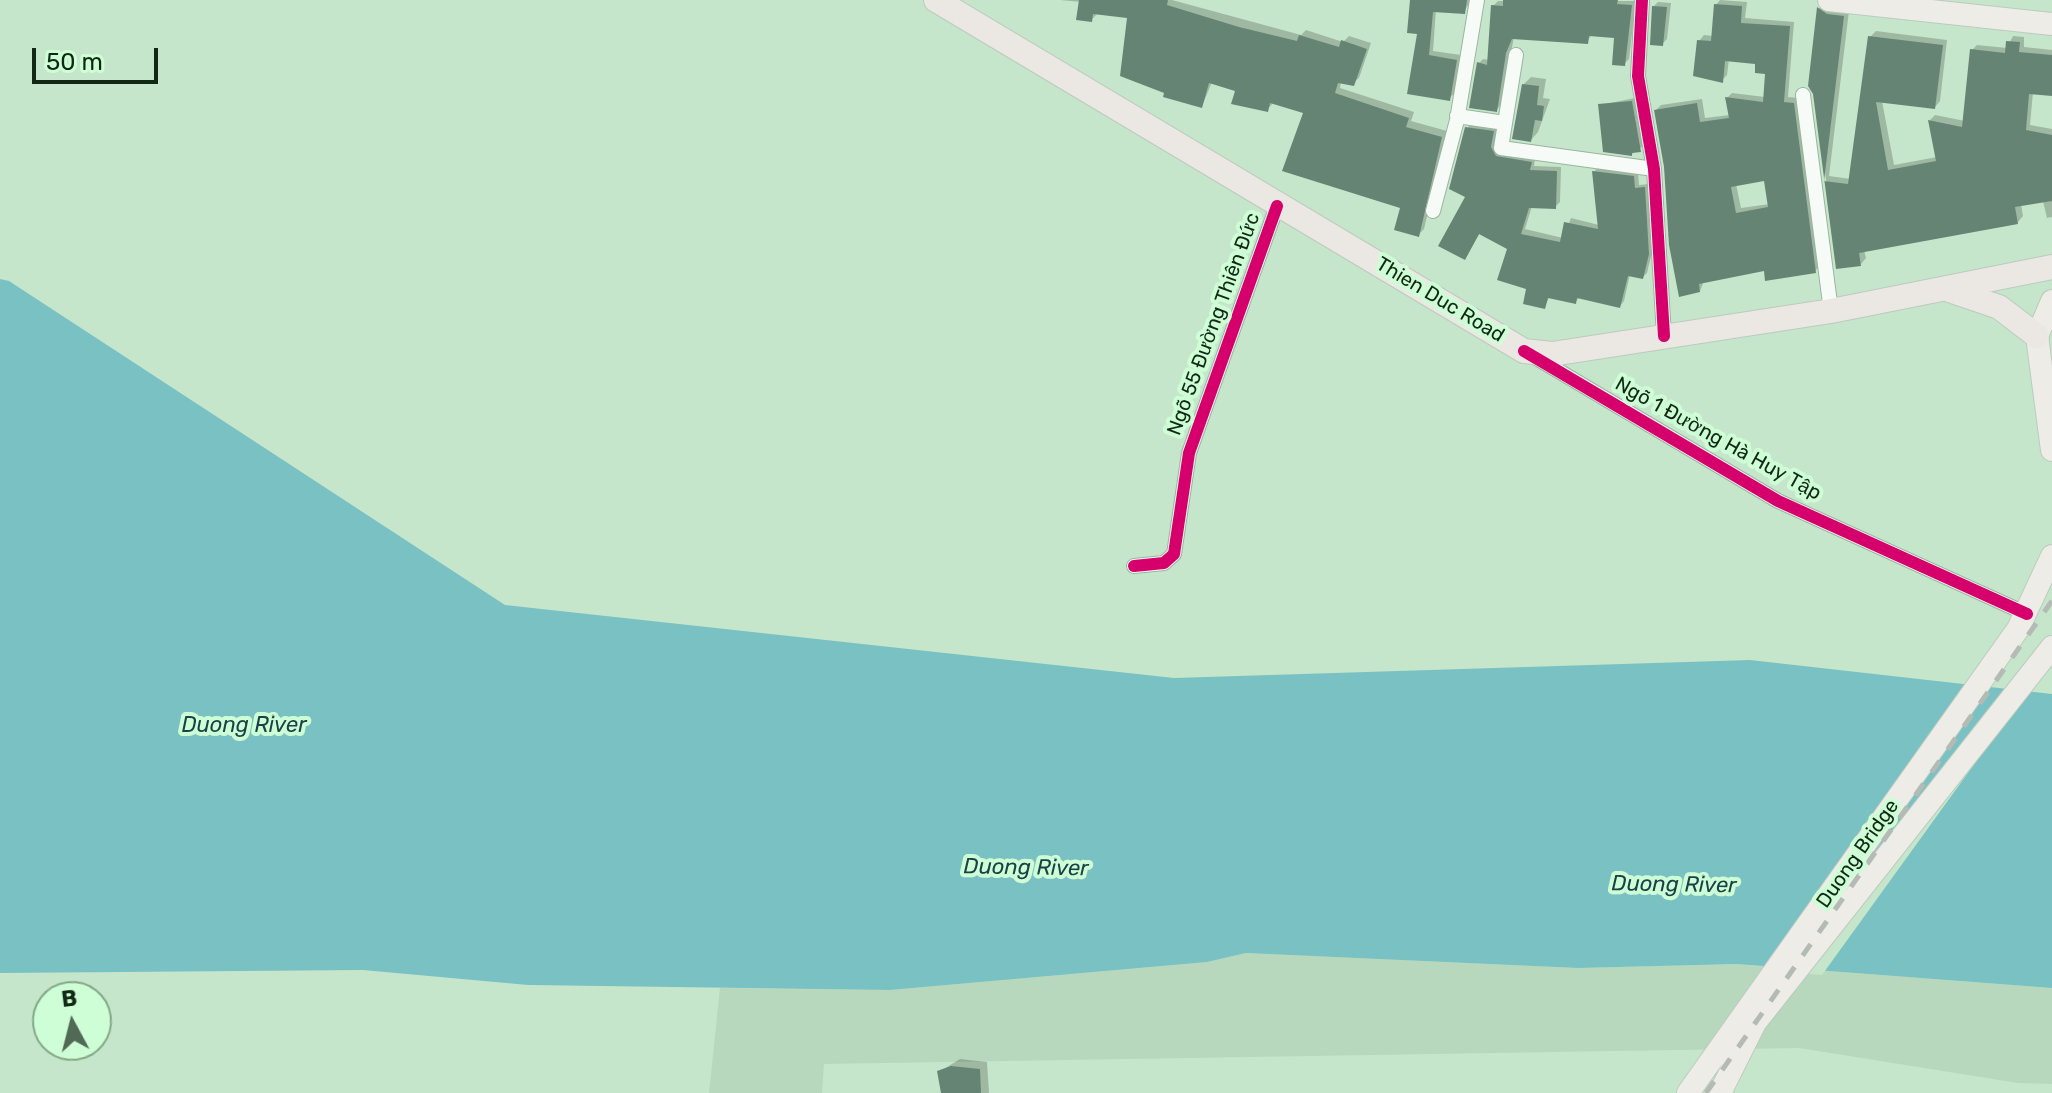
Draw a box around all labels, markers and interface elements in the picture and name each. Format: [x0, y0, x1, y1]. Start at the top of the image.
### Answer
scale bar [36, 32, 162, 82]
text: 50 m [46, 48, 103, 76]
street label: Ngõ 55 Đường Thiên Đức [1163, 209, 1265, 439]
street label: Thien Duc Road [1371, 252, 1509, 348]
street label: Ngõ 1 Đường Hà Huy Tập [1611, 372, 1825, 506]
water label: Duong River [181, 713, 307, 739]
street label: Duong Bridge [1812, 795, 1904, 913]
water label: Duong River [963, 854, 1089, 882]
water label: Duong River [1611, 871, 1737, 899]
north arrow [32, 981, 112, 1061]
text: B [60, 984, 79, 1013]

